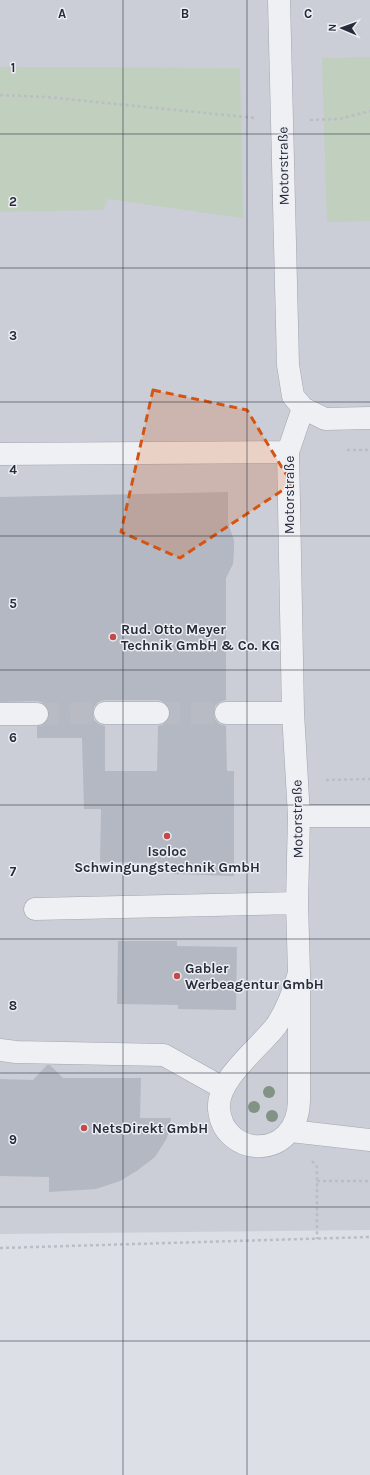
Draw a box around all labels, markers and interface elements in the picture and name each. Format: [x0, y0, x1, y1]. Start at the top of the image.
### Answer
text: A [58, 6, 66, 21]
text: B [181, 6, 189, 21]
text: C [304, 6, 312, 21]
north arrow [322, 8, 362, 48]
text: N [326, 23, 339, 32]
text: 1 [11, 60, 15, 75]
street label: Motorstraße [274, 127, 293, 205]
text: 2 [9, 194, 17, 209]
text: 3 [9, 328, 17, 343]
street label: Motorstraße [281, 456, 298, 534]
text: 4 [9, 462, 17, 477]
text: 5 [9, 596, 17, 611]
place label: Rud. Otto Meyer Technik GmbH & Co. KG [121, 621, 280, 654]
marker: Rud. Otto Meyer Technik GmbH & Co. KG [108, 632, 118, 642]
text: 6 [9, 730, 17, 745]
street label: Motorstraße [288, 780, 307, 858]
marker: Isoloc Schwingungstechnik GmbH [162, 831, 172, 841]
place label: Isoloc Schwingungstechnik GmbH [74, 843, 260, 876]
text: 7 [10, 864, 17, 879]
place label: Gabler Werbeagentur GmbH [185, 960, 324, 993]
marker: Gabler Werbeagentur GmbH [172, 971, 182, 981]
text: 8 [9, 998, 17, 1013]
place label: NetsDirekt GmbH [92, 1120, 208, 1137]
marker: NetsDirekt GmbH [79, 1123, 89, 1133]
text: 9 [9, 1132, 17, 1147]

